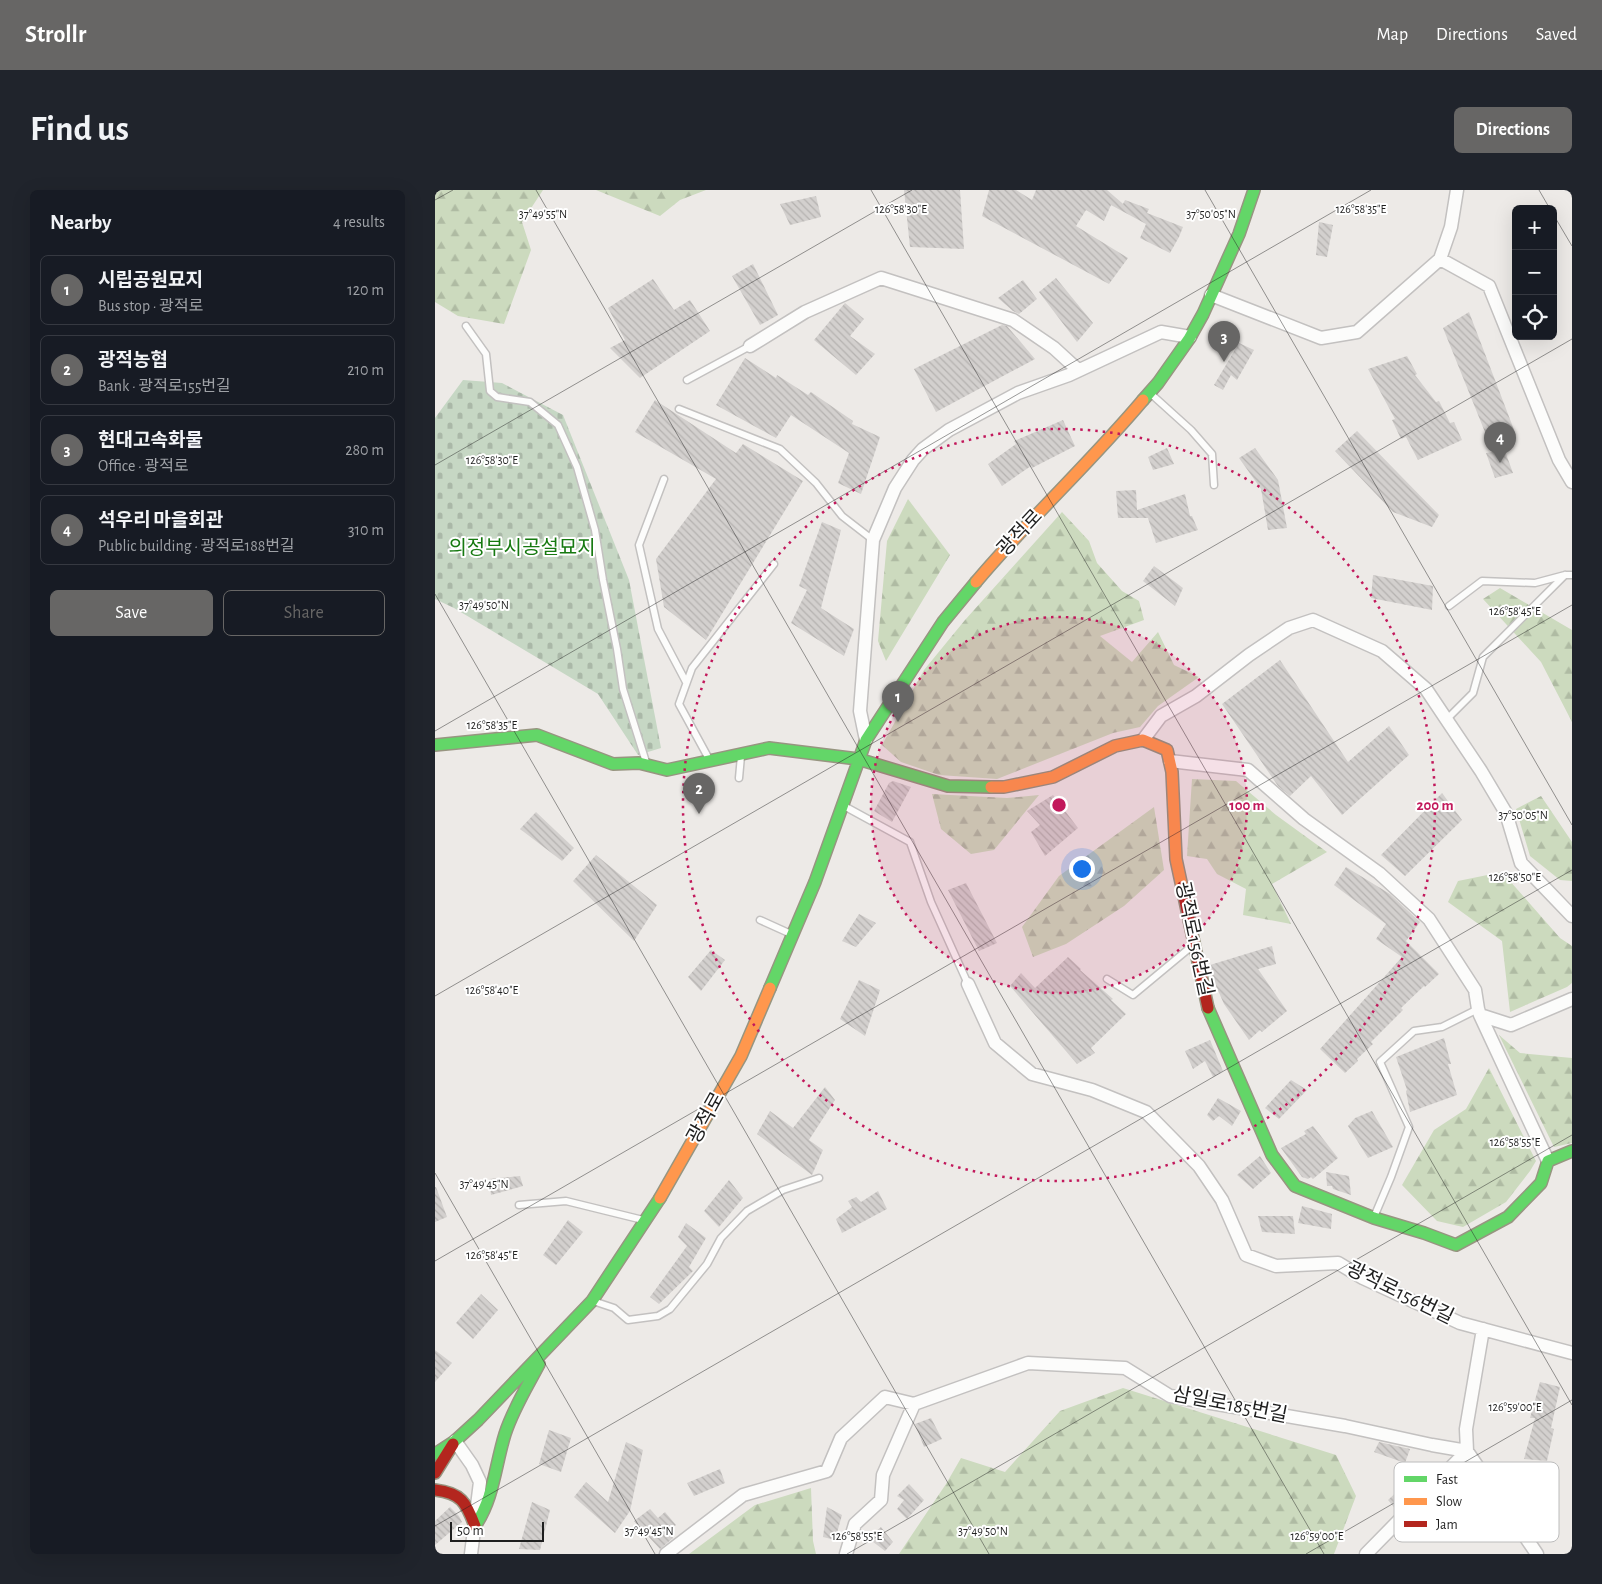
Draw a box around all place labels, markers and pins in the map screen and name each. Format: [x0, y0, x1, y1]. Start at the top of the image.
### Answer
pin: 3 [1208, 321, 1240, 362]
pin: 4 [1484, 422, 1516, 463]
pin: 1 [882, 681, 914, 722]
pin: 2 [683, 773, 715, 814]
centre of rings [1050, 796, 1068, 814]

